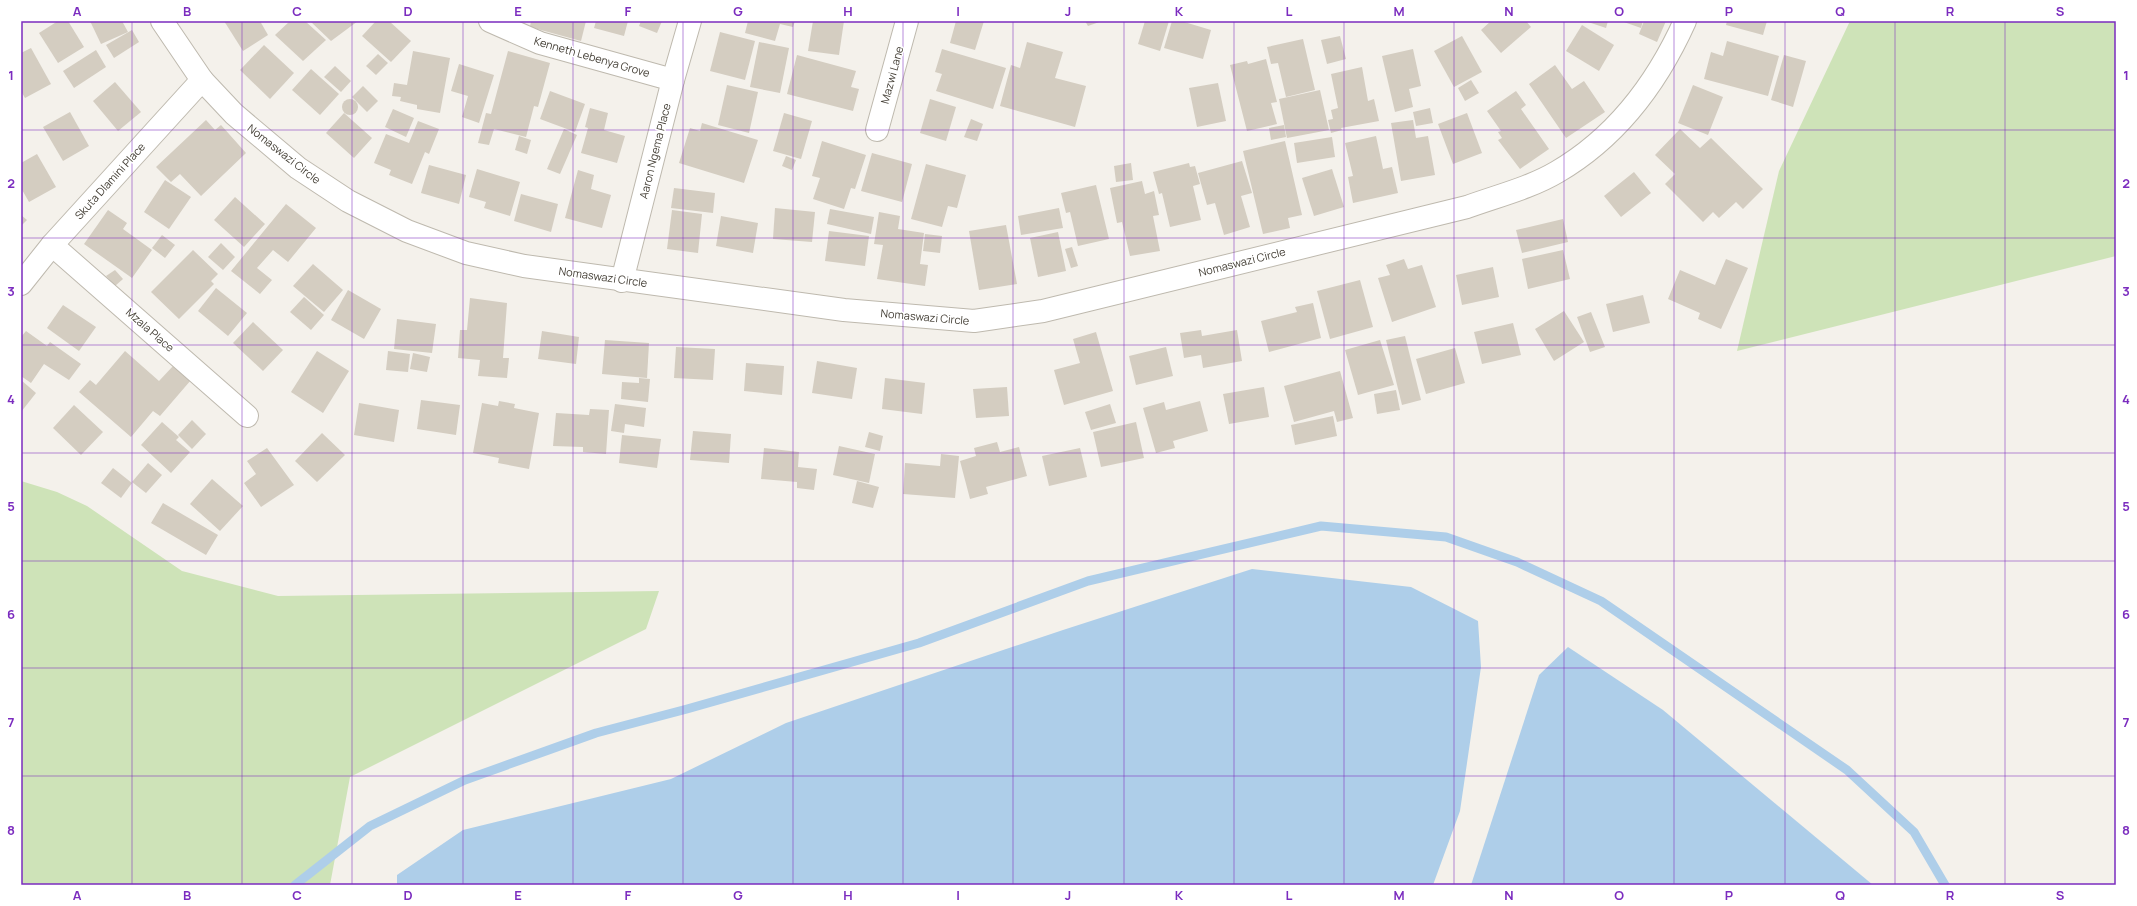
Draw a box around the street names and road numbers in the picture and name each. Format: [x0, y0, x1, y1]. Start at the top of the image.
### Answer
street label: Kenneth Lebenya Grove [533, 33, 652, 80]
street label: Mazwi Lane [877, 44, 907, 105]
street label: Aaron Ngema Place [635, 101, 674, 200]
street label: Nomaswazi Circle [245, 120, 324, 187]
street label: Skuta Dlamini Place [71, 139, 149, 222]
street label: Nomaswazi Circle [1197, 243, 1287, 280]
street label: Nomaswazi Circle [558, 263, 649, 290]
street label: Mzala Place [123, 304, 178, 355]
street label: Nomaswazi Circle [880, 305, 971, 328]

